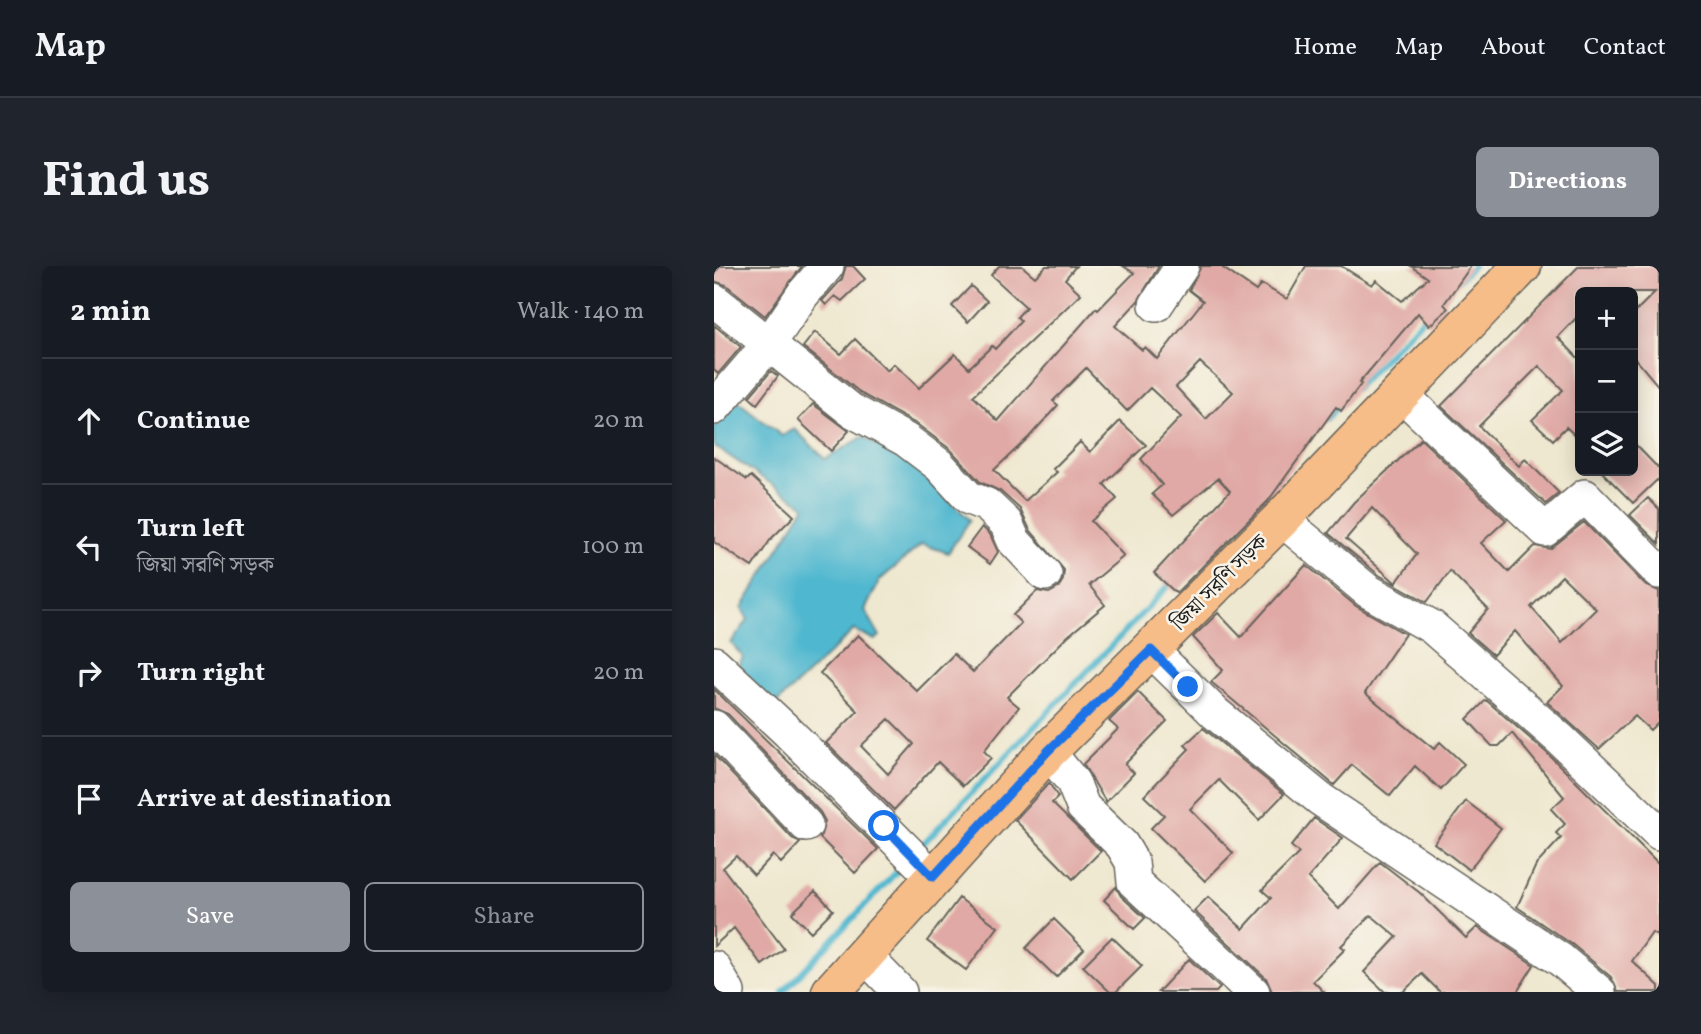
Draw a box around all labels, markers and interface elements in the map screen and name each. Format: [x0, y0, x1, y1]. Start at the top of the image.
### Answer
text: Map [35, 25, 106, 71]
text: Home [1293, 31, 1357, 65]
text: Map [1395, 31, 1443, 65]
text: About [1481, 31, 1546, 65]
text: Contact [1584, 31, 1666, 65]
button: Directions [1476, 147, 1659, 217]
text: Find us [42, 148, 210, 217]
map controls [1575, 287, 1638, 476]
button: + [1575, 287, 1638, 350]
text: 2 min [70, 291, 151, 333]
text: Walk · 140 m [517, 296, 644, 328]
button: − [1575, 350, 1638, 413]
icon: ahead [70, 402, 108, 440]
text: Continue [137, 403, 250, 439]
text: 20 m [593, 405, 644, 437]
button: layers [1575, 413, 1638, 476]
text: Turn left [137, 511, 245, 547]
icon: left [70, 528, 108, 566]
street label: জিয়া সরণি সড়ক [1165, 528, 1275, 638]
text: 100 m [582, 531, 644, 563]
text: জিয়া সরণি সড়ক [137, 550, 274, 582]
icon: right [70, 654, 108, 692]
text: Turn right [137, 655, 265, 691]
text: 20 m [593, 657, 644, 689]
route end [1172, 671, 1203, 702]
icon: arrive [70, 780, 108, 818]
text: Arrive at destination [137, 781, 392, 817]
route start [868, 810, 899, 841]
button: Save [70, 882, 350, 952]
button: Share [364, 882, 644, 952]

